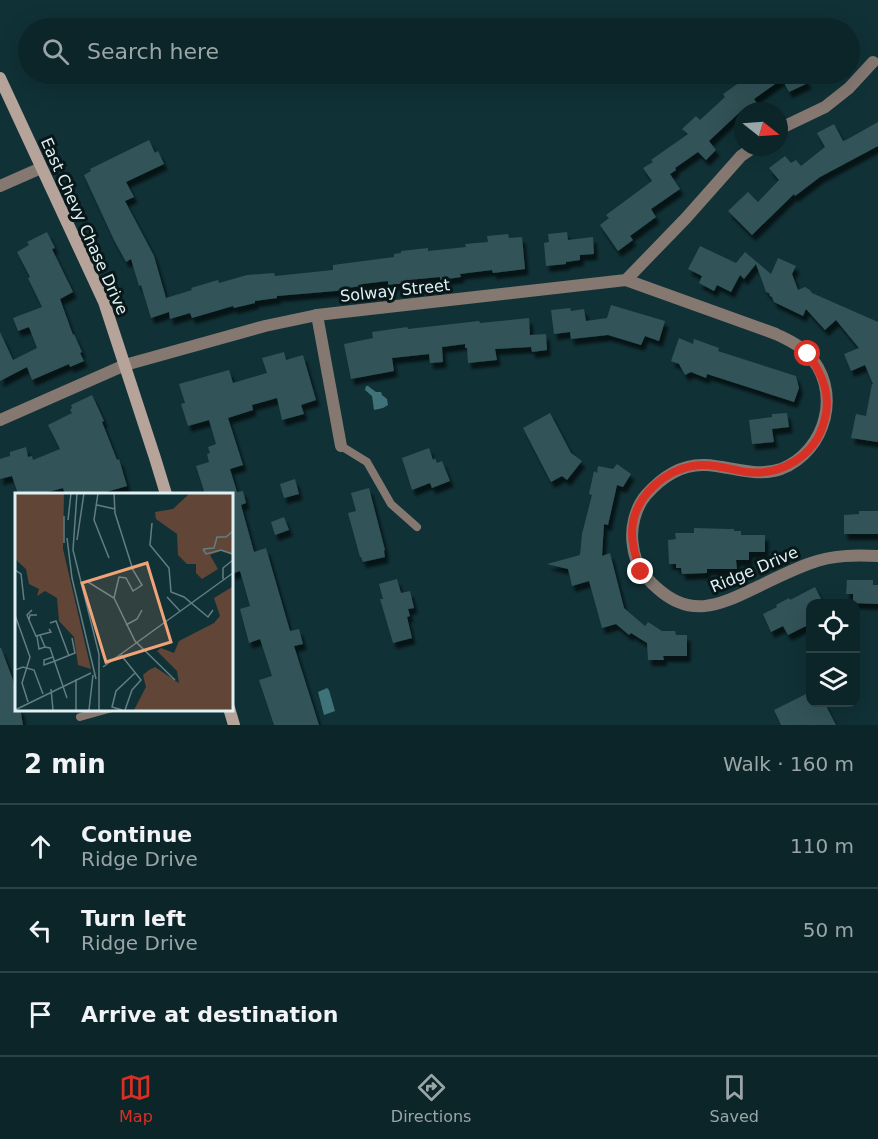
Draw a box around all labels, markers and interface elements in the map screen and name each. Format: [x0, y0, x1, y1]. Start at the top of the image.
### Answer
search box [18, 18, 860, 84]
icon: search [39, 35, 72, 68]
text: Search here [87, 39, 219, 64]
north arrow [734, 102, 788, 156]
street label: East Chevy Chase Drive [37, 135, 132, 318]
street label: Solway Street [339, 275, 451, 306]
route start [794, 340, 820, 366]
inset map [15, 493, 232, 710]
street label: Ridge Drive [707, 542, 801, 596]
route end [627, 558, 653, 584]
map controls [806, 599, 860, 707]
button: locate [806, 599, 860, 653]
button: layers [806, 653, 860, 707]
text: 2 min [24, 749, 106, 779]
text: Walk · 160 m [723, 752, 854, 776]
text: Continue [81, 822, 192, 847]
icon: ahead [24, 830, 57, 863]
text: 110 m [790, 834, 854, 858]
text: Ridge Drive [81, 847, 198, 871]
text: Turn left [81, 906, 186, 931]
icon: left [24, 914, 57, 947]
text: 50 m [803, 918, 854, 942]
text: Ridge Drive [81, 931, 198, 955]
icon: arrive [24, 998, 57, 1031]
text: Arrive at destination [81, 1002, 338, 1027]
tab: Map [119, 1071, 153, 1126]
tab: Directions [391, 1071, 471, 1126]
tab: Saved [710, 1071, 759, 1126]

